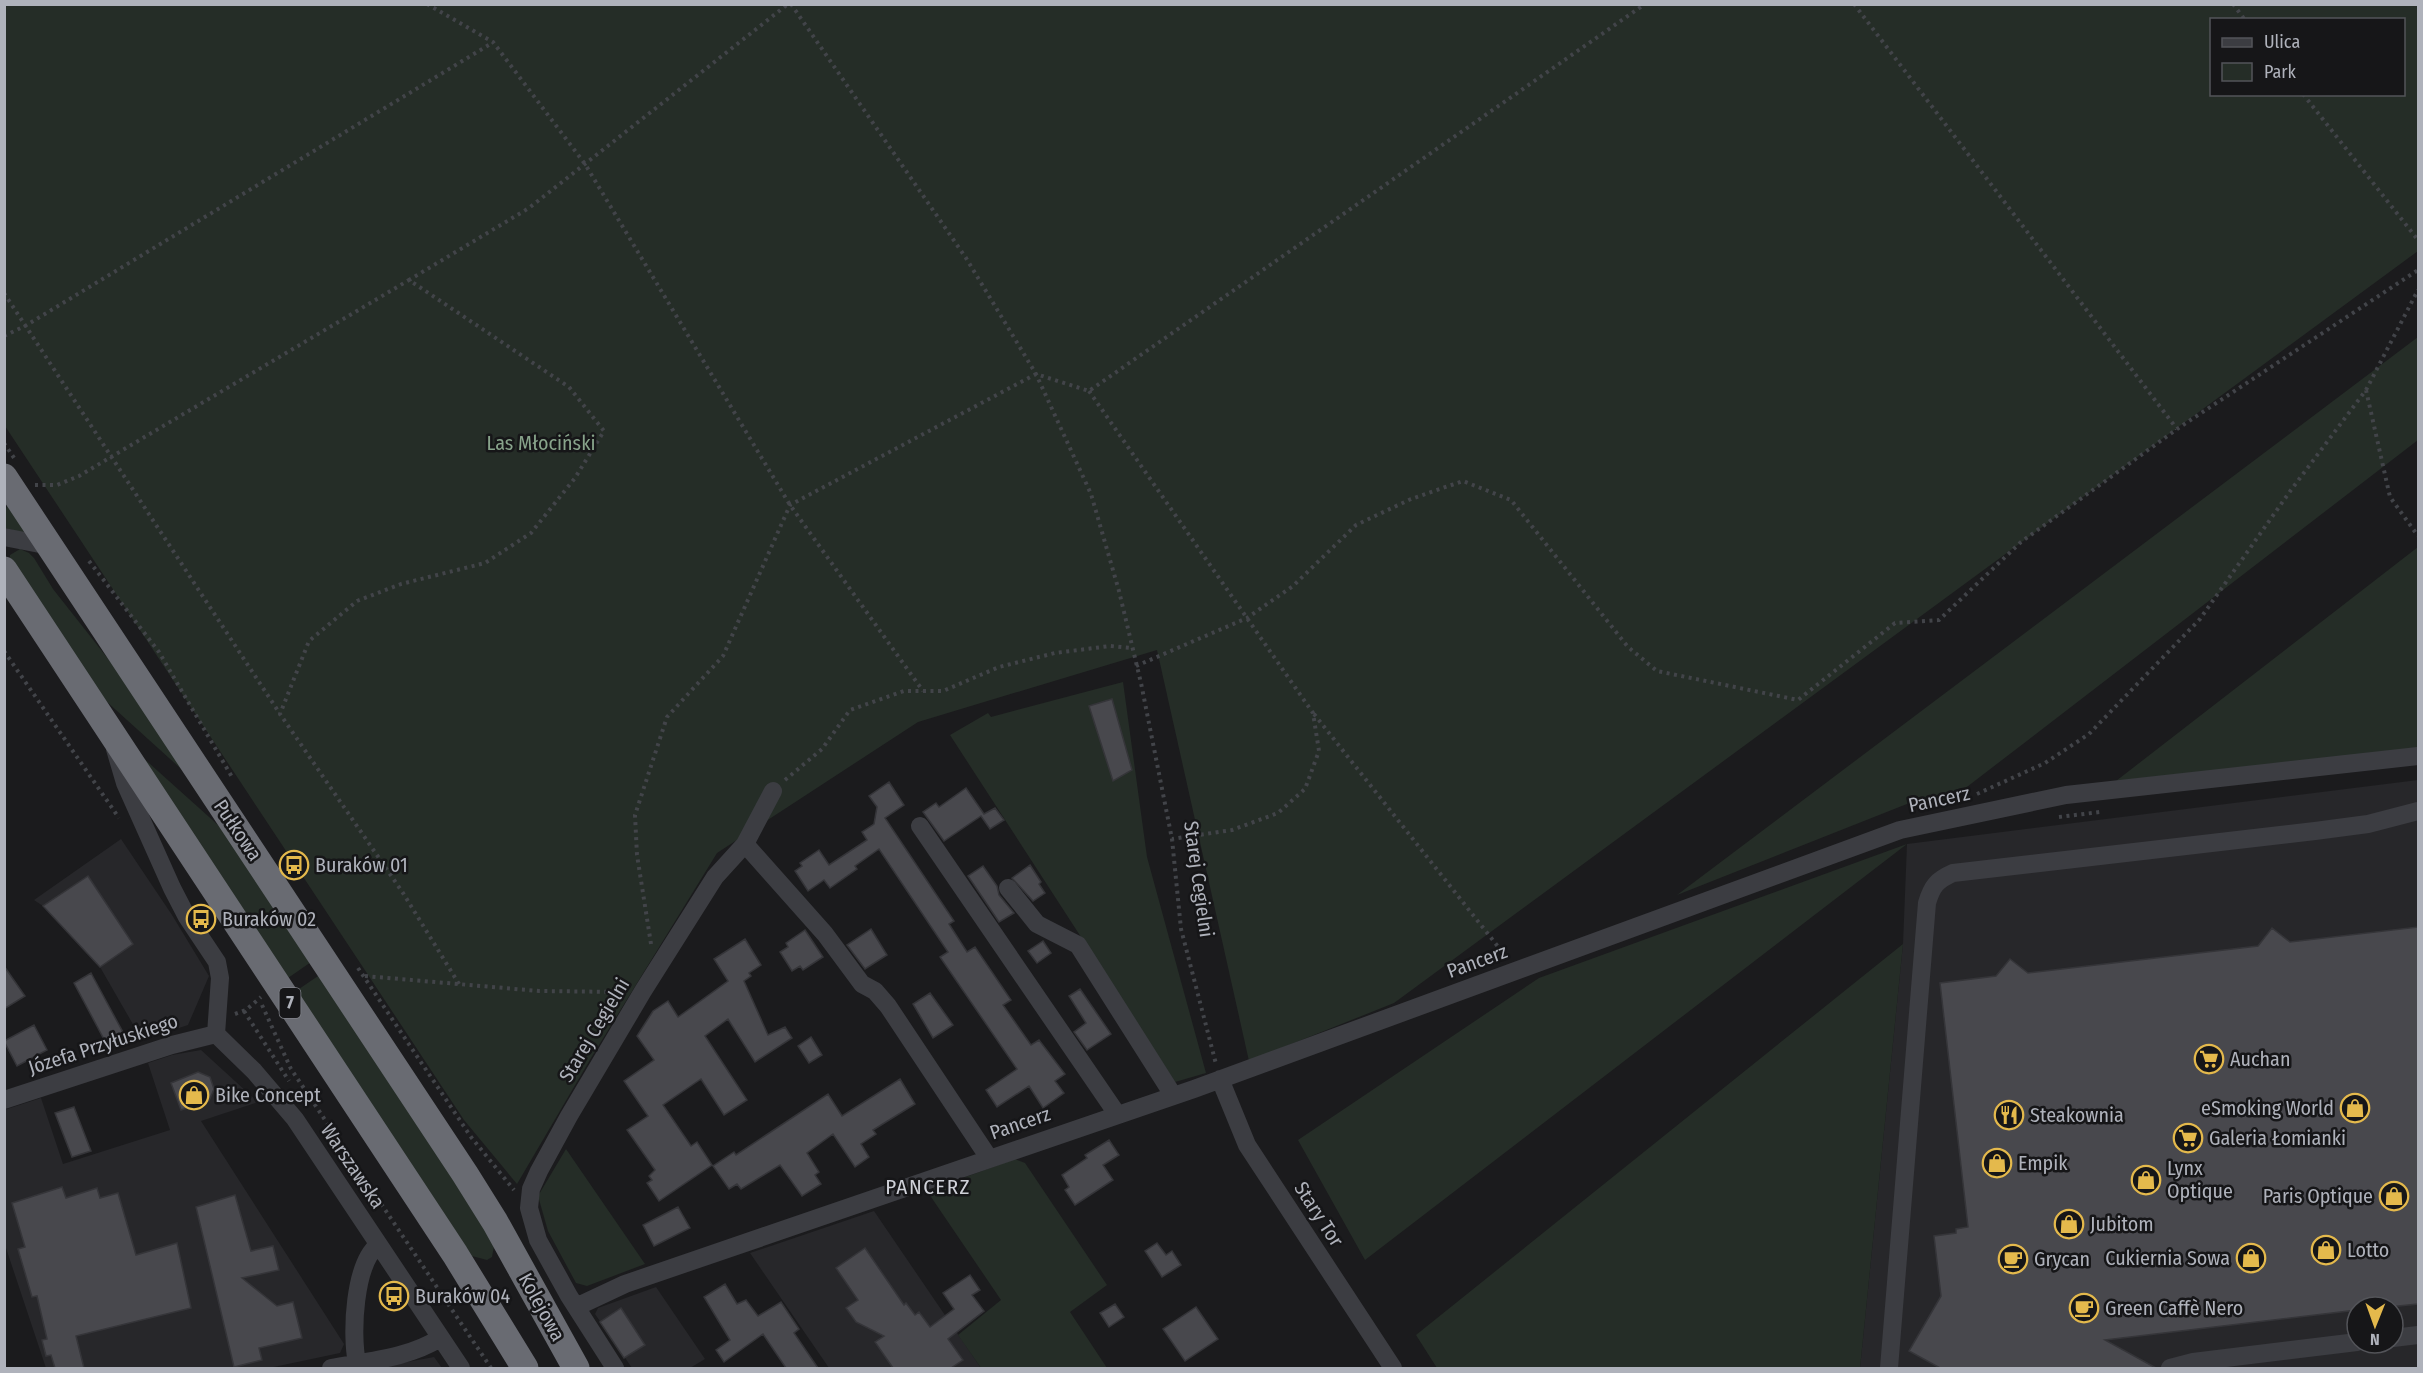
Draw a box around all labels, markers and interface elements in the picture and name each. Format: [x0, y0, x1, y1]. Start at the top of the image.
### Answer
legend [2210, 18, 2405, 96]
text: Ulica [2264, 31, 2300, 53]
text: Park [2264, 61, 2297, 83]
park label: Las Młociński [486, 431, 596, 455]
street label: Pancerz [1906, 781, 1972, 817]
street label: Pułkowa [209, 795, 267, 865]
street label: Starej Cegielni [1179, 819, 1219, 939]
bus stop icon: Buraków 01 [278, 849, 310, 881]
place label: Buraków 01 [315, 853, 408, 877]
bus stop icon: Buraków 02 [185, 903, 217, 935]
place label: Buraków 02 [222, 907, 316, 931]
street label: Pancerz [1444, 939, 1511, 983]
street label: Starej Cegielni [554, 974, 634, 1086]
road number: 7 [280, 988, 300, 1018]
street label: Józefa Przyłuskiego [25, 1009, 181, 1079]
supermarket icon: Auchan [2193, 1043, 2225, 1075]
place label: Auchan [2230, 1047, 2290, 1071]
shop icon: Bike Concept [178, 1079, 210, 1111]
place label: Bike Concept [215, 1083, 321, 1107]
shop icon: eSmoking World [2339, 1092, 2371, 1124]
place label: eSmoking World [2201, 1096, 2334, 1120]
restaurant icon: Steakownia [1993, 1099, 2025, 1131]
street label: Pancerz [987, 1101, 1054, 1145]
place label: Steakownia [2030, 1103, 2124, 1127]
street label: Warszawska [316, 1119, 390, 1213]
supermarket icon: Galeria Łomianki [2172, 1122, 2204, 1154]
place label: Galeria Łomianki [2209, 1126, 2346, 1150]
shop icon: Empik [1981, 1147, 2013, 1179]
place label: Empik [2018, 1151, 2068, 1175]
place label: Lynx Optique [2167, 1156, 2233, 1203]
shop icon: Lynx Optique [2130, 1164, 2162, 1196]
district label: PANCERZ [885, 1174, 971, 1200]
street label: Stary Tor [1289, 1177, 1349, 1251]
shop icon: Paris Optique [2378, 1180, 2410, 1212]
place label: Paris Optique [2263, 1184, 2373, 1208]
shop icon: Jubitom [2053, 1208, 2085, 1240]
place label: Jubitom [2090, 1212, 2154, 1236]
shop icon: Lotto [2310, 1234, 2342, 1266]
place label: Lotto [2347, 1238, 2389, 1262]
shop icon: Cukiernia Sowa [2235, 1242, 2267, 1274]
cafe icon: Grycan [1997, 1243, 2029, 1275]
place label: Cukiernia Sowa [2105, 1246, 2230, 1270]
place label: Grycan [2034, 1247, 2090, 1271]
street label: Kolejowa [514, 1269, 570, 1345]
bus stop icon: Buraków 04 [378, 1280, 410, 1312]
place label: Buraków 04 [415, 1284, 510, 1308]
cafe icon: Green Caffè Nero [2068, 1292, 2100, 1324]
north arrow [2345, 1295, 2405, 1355]
place label: Green Caffè Nero [2105, 1296, 2243, 1320]
text: N [2370, 1330, 2380, 1349]

